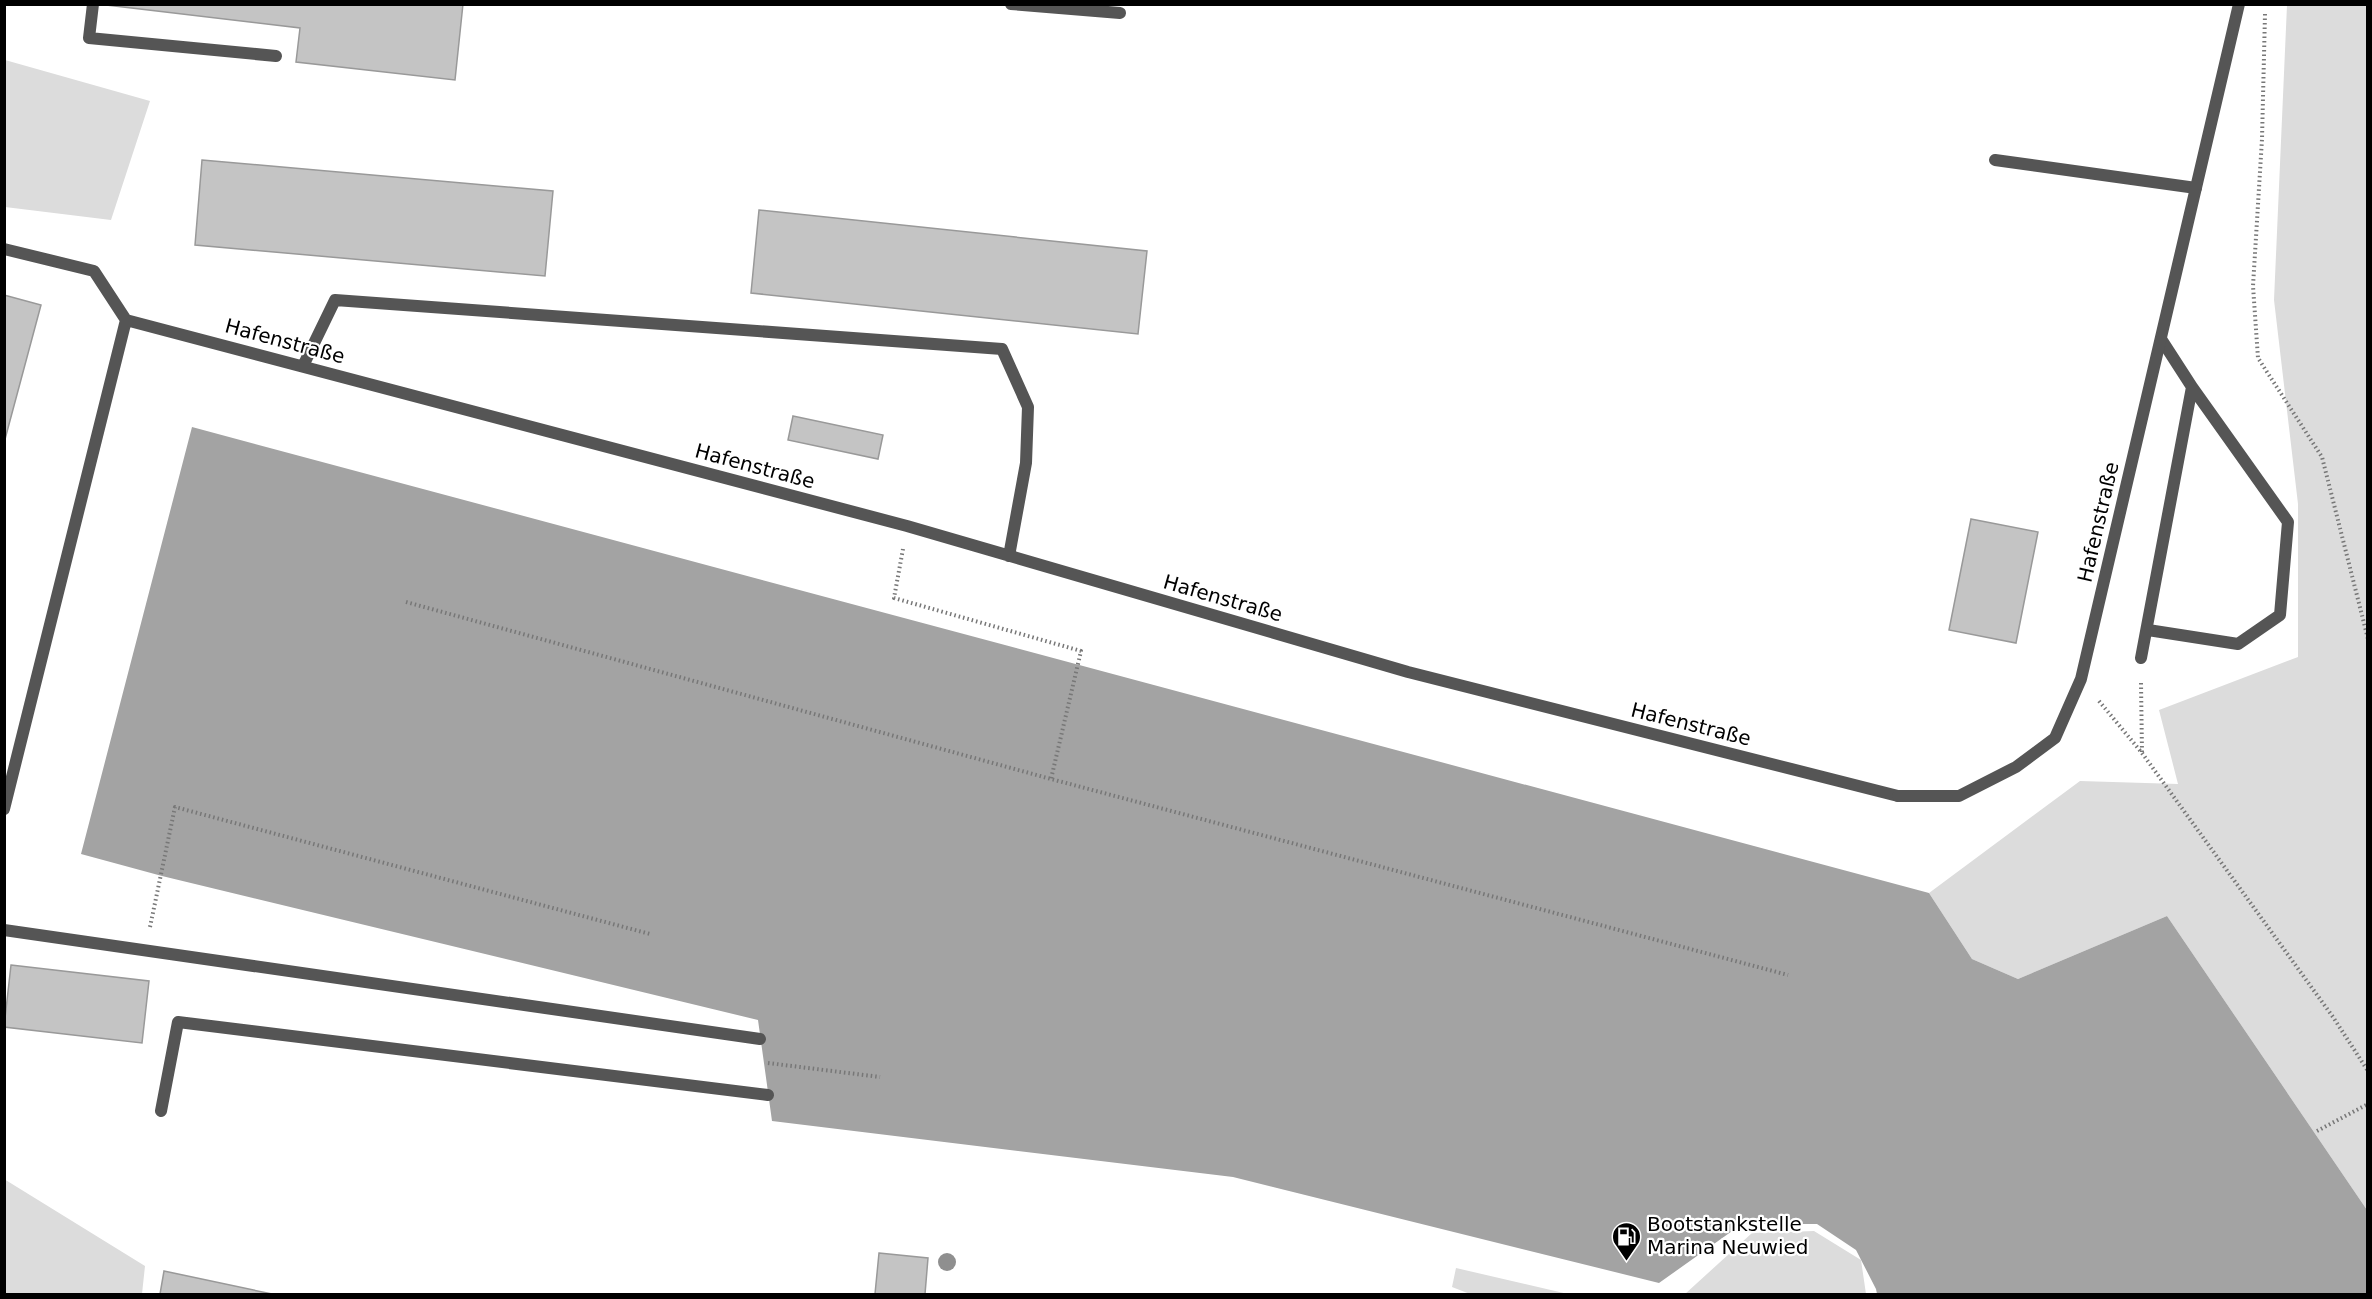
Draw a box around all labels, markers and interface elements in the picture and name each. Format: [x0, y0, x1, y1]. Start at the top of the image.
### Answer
street label: Hafenstraße [223, 313, 347, 369]
street label: Hafenstraße [693, 438, 817, 494]
street label: Hafenstraße [2072, 459, 2124, 585]
street label: Hafenstraße [1161, 570, 1285, 626]
street label: Hafenstraße [1628, 697, 1754, 751]
place label: Bootstankstelle Marina Neuwied [1647, 1212, 1808, 1259]
fuel station icon: Bootstankstelle Marina Neuwied [1610, 1220, 1642, 1262]

